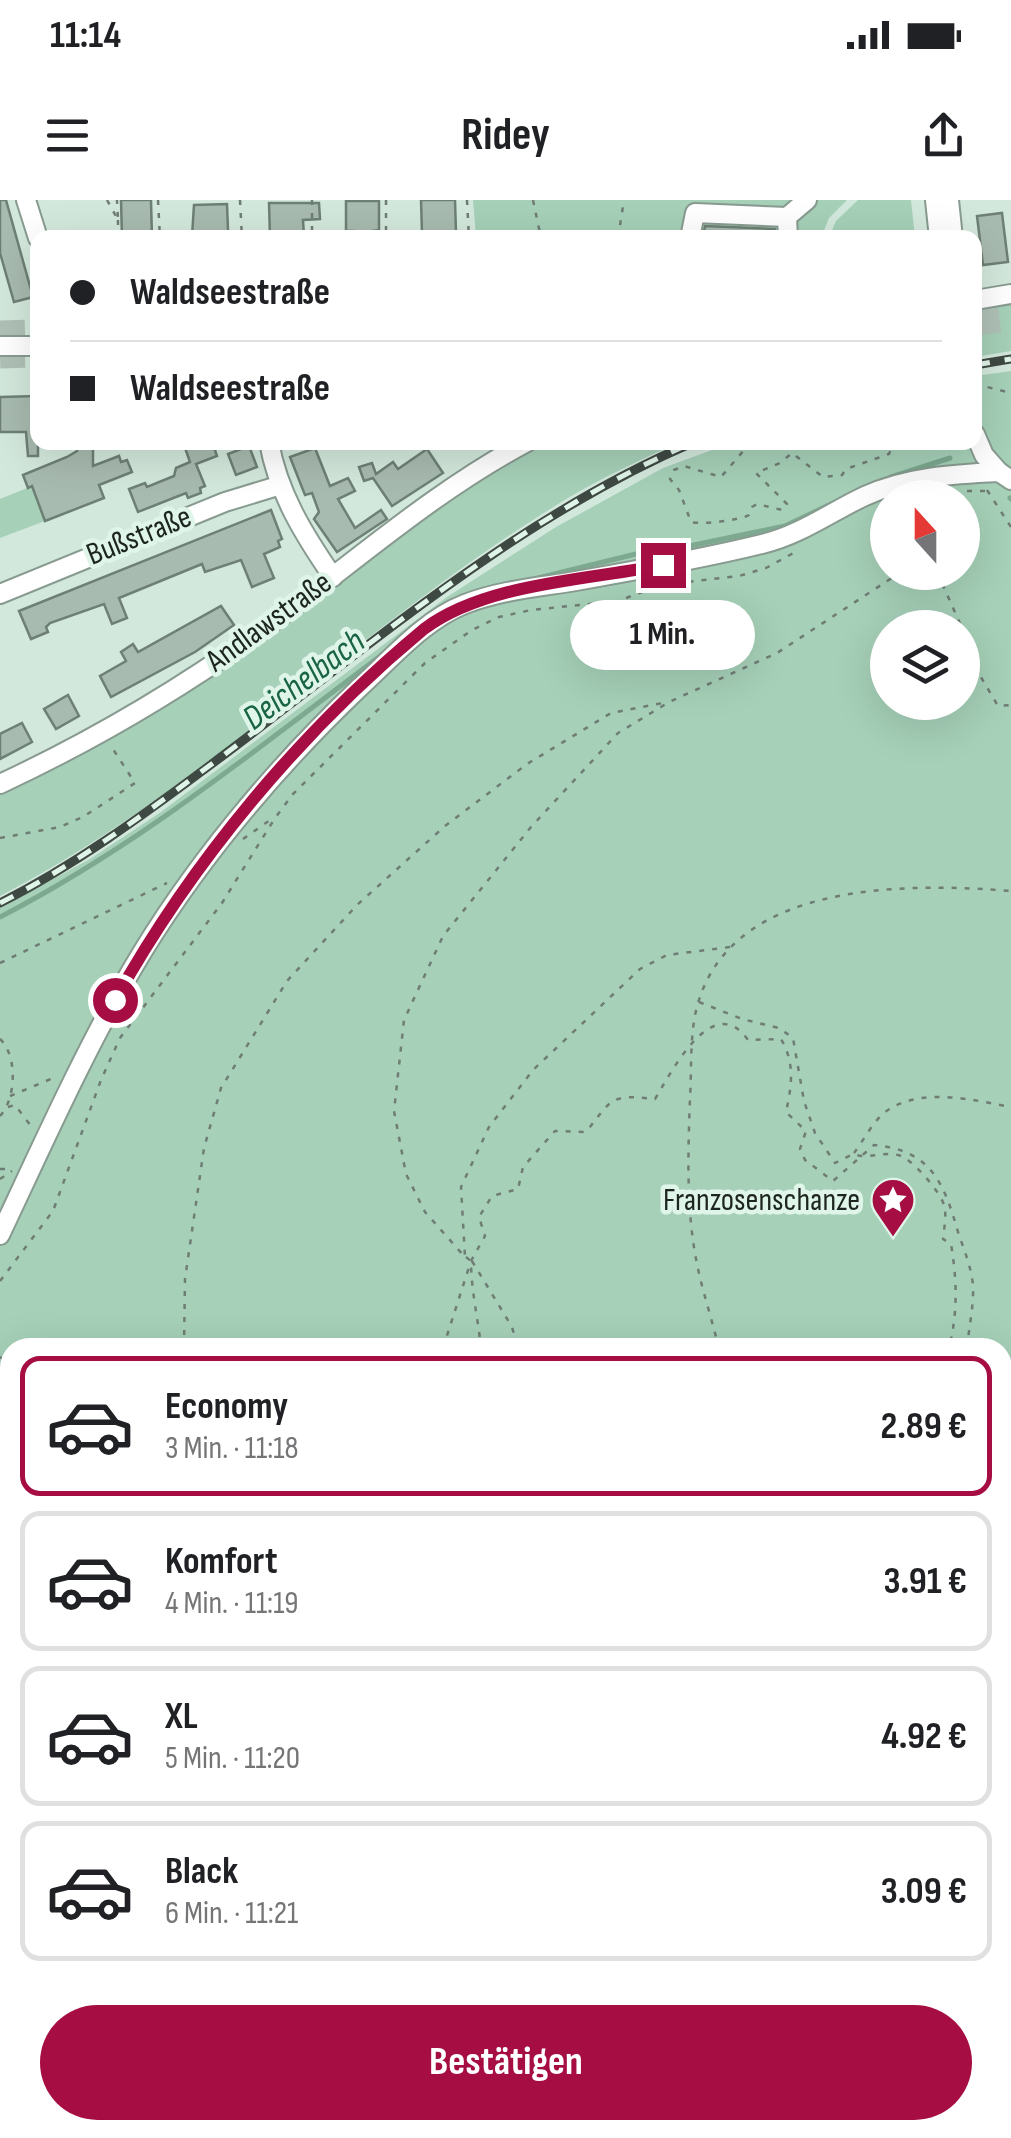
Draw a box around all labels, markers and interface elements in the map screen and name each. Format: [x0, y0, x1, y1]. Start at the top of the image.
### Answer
text: 11:14 [50, 13, 121, 58]
icon: menu [40, 108, 95, 163]
text: Ridey [461, 108, 550, 163]
icon: share [916, 108, 971, 163]
text: Waldseestraße [130, 270, 330, 315]
text: Waldseestraße [130, 366, 330, 411]
north arrow [870, 480, 980, 590]
map controls [870, 480, 980, 720]
street label: Bußstraße [81, 497, 197, 575]
route end [641, 543, 686, 588]
street label: Andlawstraße [198, 563, 340, 681]
callout: 1 Min. [570, 600, 756, 670]
button: layers [870, 610, 980, 720]
text: 1 Min. [630, 615, 695, 654]
water label: Deichelbach [234, 620, 374, 740]
route start [93, 978, 138, 1023]
place icon: Franzosenschanze [870, 1177, 916, 1238]
place label: Franzosenschanze [663, 1181, 860, 1220]
icon: car [45, 1381, 135, 1471]
text: Economy [165, 1384, 288, 1429]
text: 2.89 € [880, 1404, 967, 1449]
text: 3 Min. · 11:18 [165, 1429, 298, 1468]
icon: car [45, 1536, 135, 1626]
text: Komfort [165, 1539, 277, 1584]
text: 3.91 € [884, 1559, 967, 1604]
text: 4 Min. · 11:19 [165, 1584, 299, 1623]
icon: car [45, 1691, 135, 1781]
text: XL [165, 1694, 198, 1739]
text: 4.92 € [881, 1714, 967, 1759]
text: 5 Min. · 11:20 [165, 1739, 300, 1778]
icon: car [45, 1846, 135, 1936]
text: Black [165, 1849, 238, 1894]
text: 3.09 € [881, 1869, 967, 1914]
text: 6 Min. · 11:21 [165, 1894, 298, 1933]
button: Bestätigen [40, 2005, 972, 2120]

